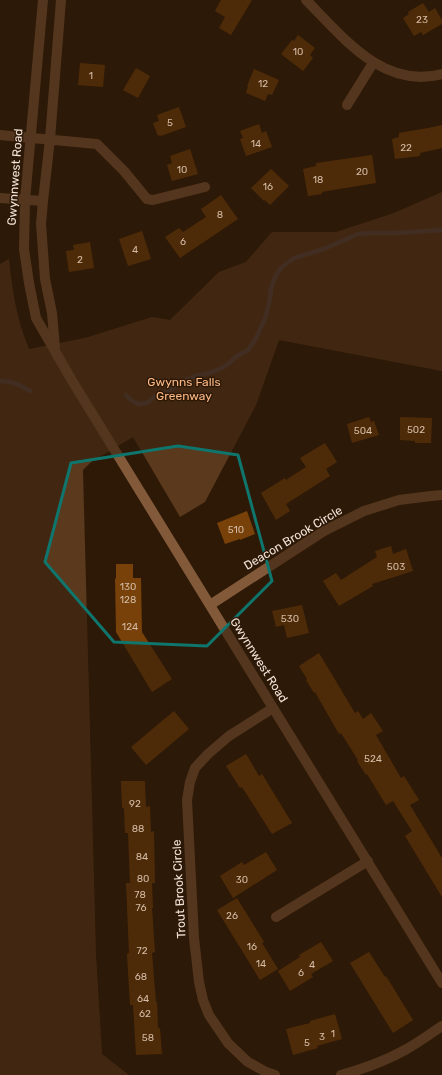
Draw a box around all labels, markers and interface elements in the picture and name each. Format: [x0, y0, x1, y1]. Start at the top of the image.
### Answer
house number: 23 [416, 14, 428, 26]
house number: 10 [293, 46, 303, 58]
house number: 1 [89, 70, 93, 82]
house number: 12 [258, 78, 268, 90]
house number: 5 [167, 117, 173, 129]
street label: Gwynnwest Road [5, 128, 25, 226]
house number: 14 [251, 138, 261, 150]
house number: 22 [400, 142, 412, 154]
house number: 10 [177, 164, 187, 176]
house number: 20 [356, 166, 368, 178]
house number: 18 [313, 174, 323, 186]
house number: 16 [263, 181, 273, 193]
house number: 8 [217, 209, 223, 221]
house number: 6 [180, 236, 186, 248]
house number: 4 [132, 244, 138, 256]
house number: 2 [77, 254, 83, 266]
park label: Gwynns Falls Greenway [147, 375, 221, 403]
house number: 502 [407, 424, 425, 436]
house number: 504 [354, 425, 372, 437]
street label: Deacon Brook Circle [241, 503, 345, 573]
house number: 510 [228, 524, 244, 536]
house number: 503 [387, 561, 405, 573]
house number: 130 [120, 581, 136, 593]
house number: 128 [120, 594, 136, 606]
house number: 530 [281, 613, 299, 625]
street label: Gwynnwest Road [227, 615, 291, 705]
house number: 124 [122, 621, 138, 633]
house number: 524 [364, 753, 382, 765]
house number: 92 [129, 798, 141, 810]
house number: 88 [132, 823, 144, 835]
street label: Trout Brook Circle [169, 839, 189, 939]
house number: 84 [136, 851, 148, 863]
house number: 80 [137, 873, 149, 885]
house number: 30 [236, 874, 248, 886]
house number: 78 [134, 889, 146, 901]
house number: 76 [136, 902, 146, 914]
house number: 26 [226, 910, 238, 922]
house number: 16 [247, 941, 257, 953]
house number: 72 [137, 945, 148, 957]
house number: 14 [256, 958, 266, 970]
house number: 4 [309, 959, 315, 971]
house number: 6 [298, 967, 304, 979]
house number: 68 [135, 971, 147, 983]
house number: 64 [137, 993, 149, 1005]
house number: 62 [139, 1008, 151, 1020]
house number: 1 [331, 1028, 335, 1040]
house number: 3 [319, 1031, 325, 1043]
house number: 58 [142, 1032, 154, 1044]
house number: 5 [304, 1037, 310, 1049]

